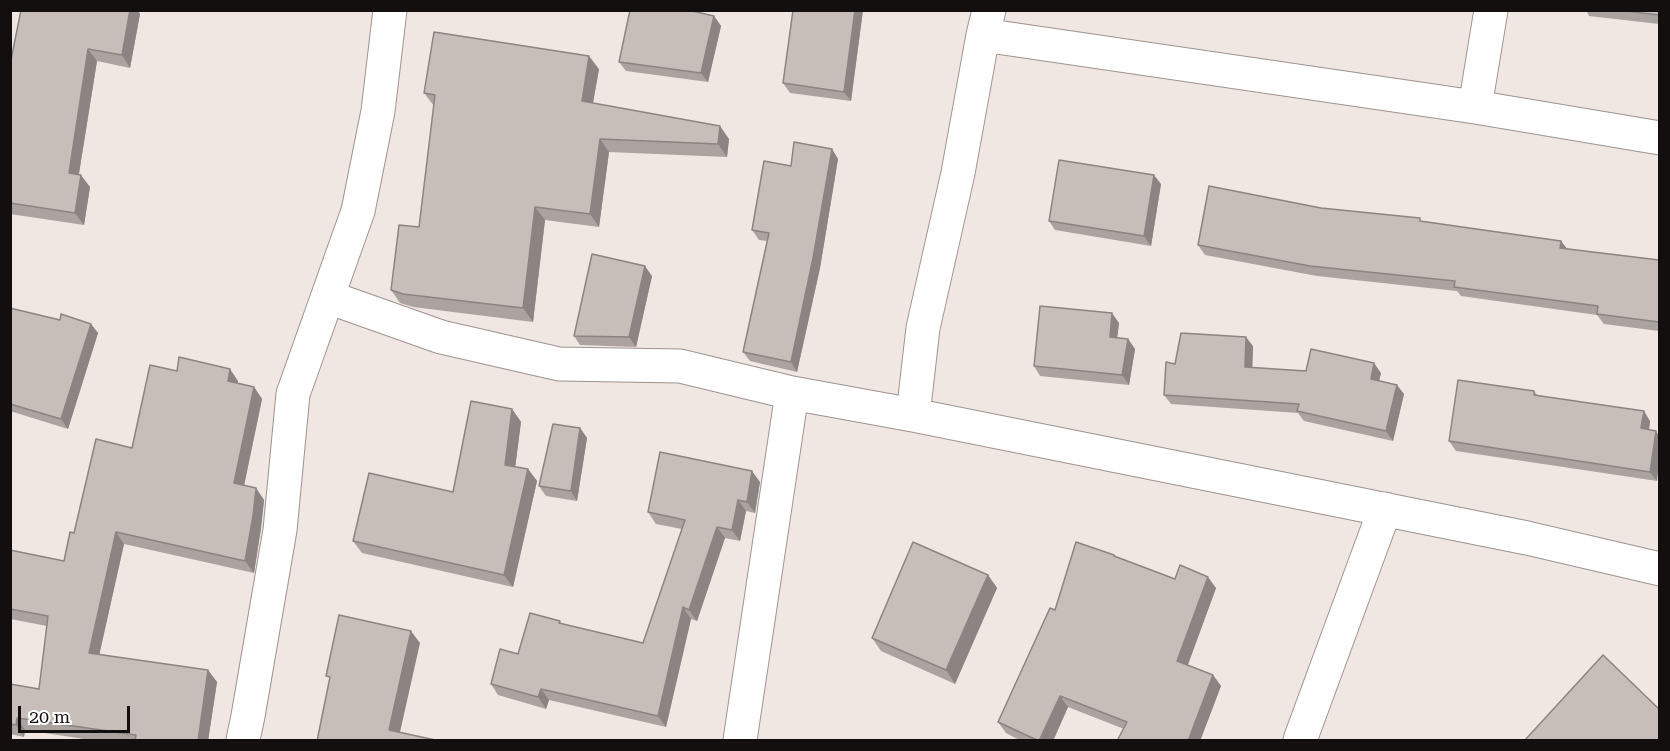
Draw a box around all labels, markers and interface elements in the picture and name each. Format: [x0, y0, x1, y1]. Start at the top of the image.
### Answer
scale bar [21, 694, 134, 732]
text: 20 m [29, 706, 70, 727]

